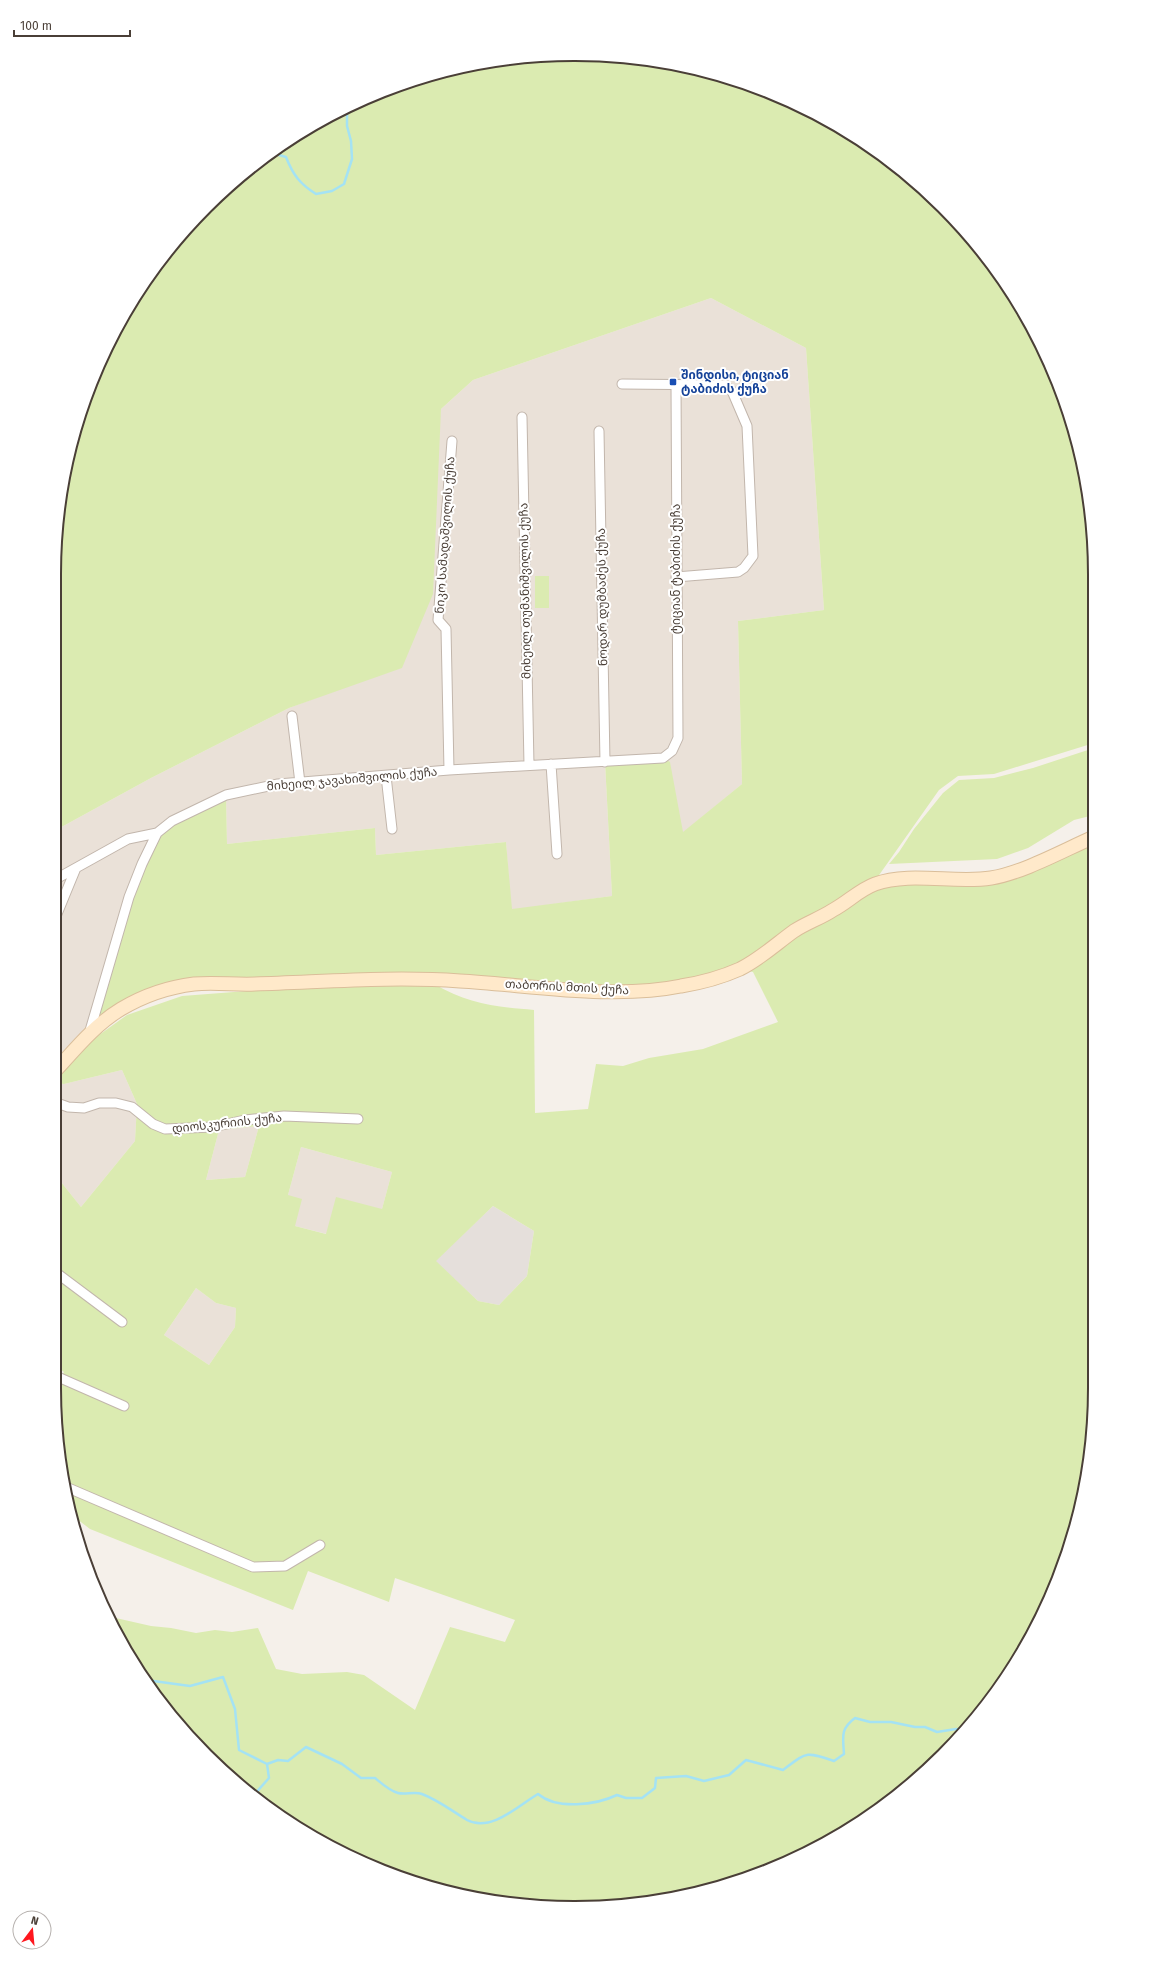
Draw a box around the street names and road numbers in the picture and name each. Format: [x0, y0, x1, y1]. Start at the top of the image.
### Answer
street label: ნიკო სამადაშვილის ქუჩა [433, 456, 458, 614]
street label: მიხეილ თუმანიშვილის ქუჩა [516, 503, 535, 679]
street label: ტიციან ტაბიძის ქუჩა [669, 504, 683, 634]
street label: ნოდარ დუმბაძეს ქუჩა [594, 528, 611, 666]
street label: მიხეილ ჯავახიშვილის ქუჩა [266, 765, 438, 794]
street label: თაბორის მთის ქუჩა [505, 977, 629, 997]
street label: დიოსკურიის ქუჩა [171, 1110, 283, 1137]

